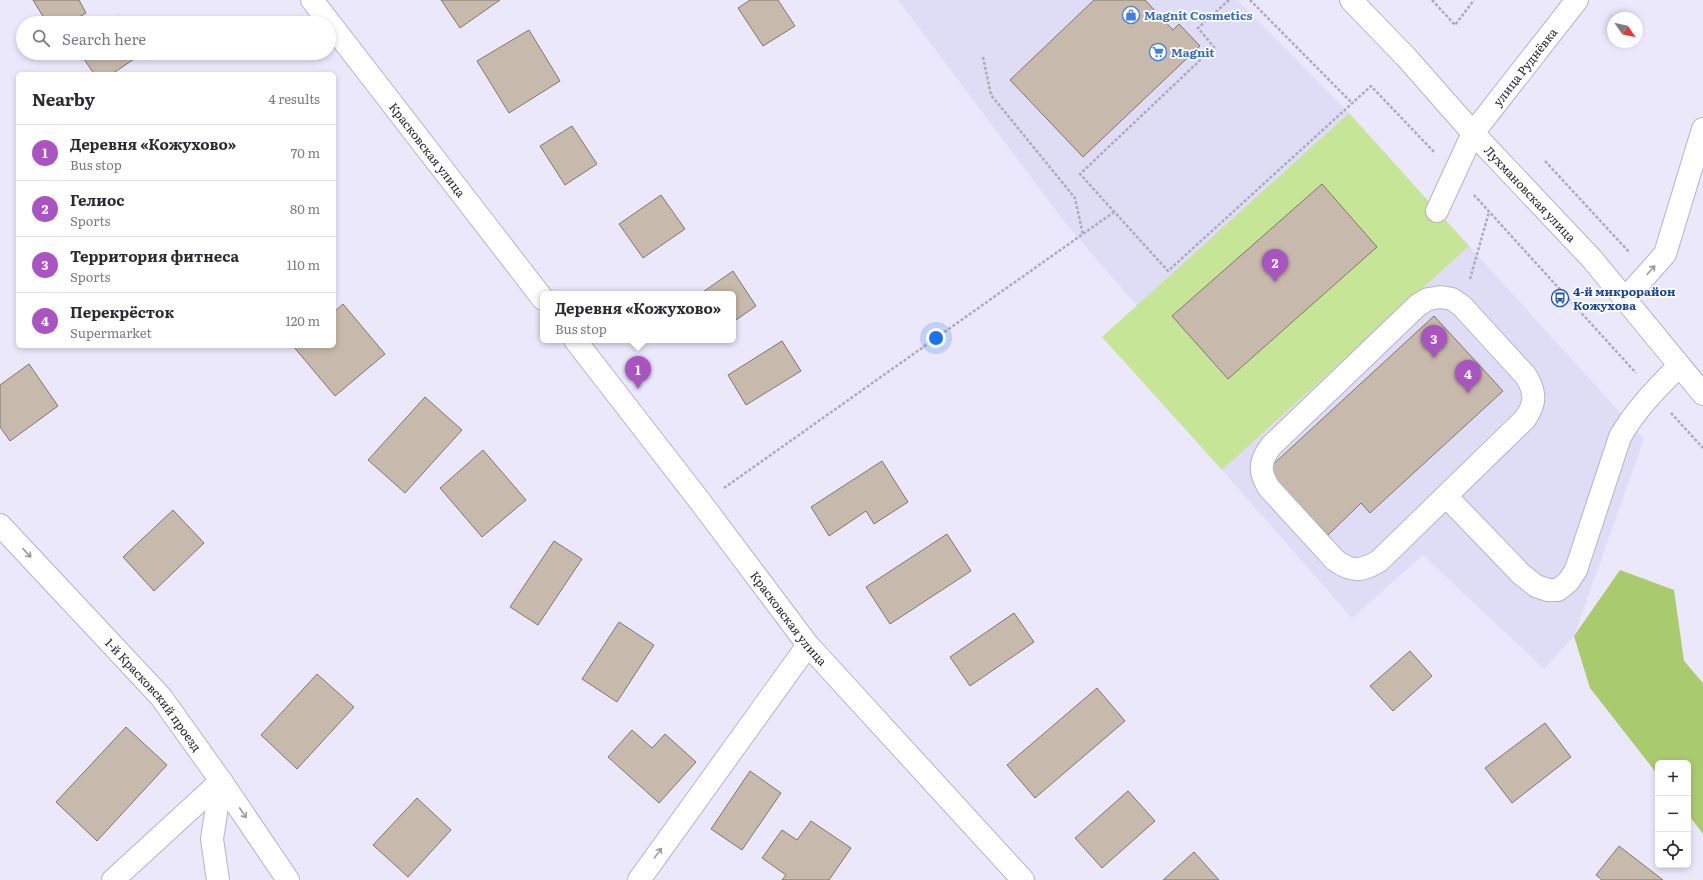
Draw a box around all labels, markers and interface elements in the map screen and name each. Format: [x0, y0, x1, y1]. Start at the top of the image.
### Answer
shop icon: Magnit Cosmetics [1121, 5, 1141, 25]
place label: Magnit Cosmetics [1144, 6, 1252, 24]
north arrow [1607, 12, 1643, 48]
search box [16, 16, 336, 60]
street label: улица Руднёвка [1488, 23, 1562, 110]
icon: search [30, 27, 52, 49]
text: Search here [62, 27, 146, 50]
supermarket icon: Magnit [1148, 42, 1168, 62]
place label: Magnit [1171, 43, 1215, 61]
text: Nearby [32, 86, 95, 111]
text: 4 results [269, 89, 320, 108]
street label: Красковская улица [385, 98, 470, 201]
text: Деревня «Кожухово» [70, 132, 236, 155]
street label: Лухмановская улица [1480, 141, 1581, 246]
text: 1 [42, 143, 48, 162]
text: 70 m [291, 143, 320, 162]
text: Bus stop [70, 155, 122, 174]
text: Гелиос [70, 188, 124, 211]
text: 2 [42, 199, 48, 218]
text: 80 m [290, 199, 320, 218]
text: Sports [70, 211, 110, 230]
text: Территория фитнеса [70, 244, 239, 267]
pin: 2 [1262, 249, 1288, 282]
text: 3 [41, 255, 49, 274]
text: 110 m [287, 255, 320, 274]
one-way arrow [1646, 265, 1656, 275]
text: Sports [70, 267, 110, 286]
place label: 4-й микрорайон Кожухова [1573, 282, 1676, 314]
bus stop icon: 4-й микрорайон Кожухова [1550, 288, 1570, 308]
popup [540, 291, 736, 343]
text: Деревня «Кожухово» [555, 296, 721, 319]
text: Перекрёсток [70, 300, 174, 323]
text: 4 [41, 311, 49, 330]
text: 120 m [285, 311, 320, 330]
text: Bus stop [555, 319, 607, 338]
text: Supermarket [70, 323, 152, 342]
pin: 3 [1421, 325, 1447, 358]
your location [926, 328, 946, 348]
pin: 1 [625, 356, 651, 389]
pin: 4 [1455, 360, 1481, 393]
one-way arrow [22, 548, 31, 558]
street label: Красковская улица [746, 567, 832, 670]
street label: 1-й Красковский проезд [101, 634, 206, 755]
map controls [1655, 760, 1691, 868]
button: + [1655, 760, 1691, 796]
button: − [1655, 796, 1691, 832]
one-way arrow [239, 808, 247, 819]
button: locate [1655, 832, 1691, 868]
one-way arrow [654, 848, 662, 859]

